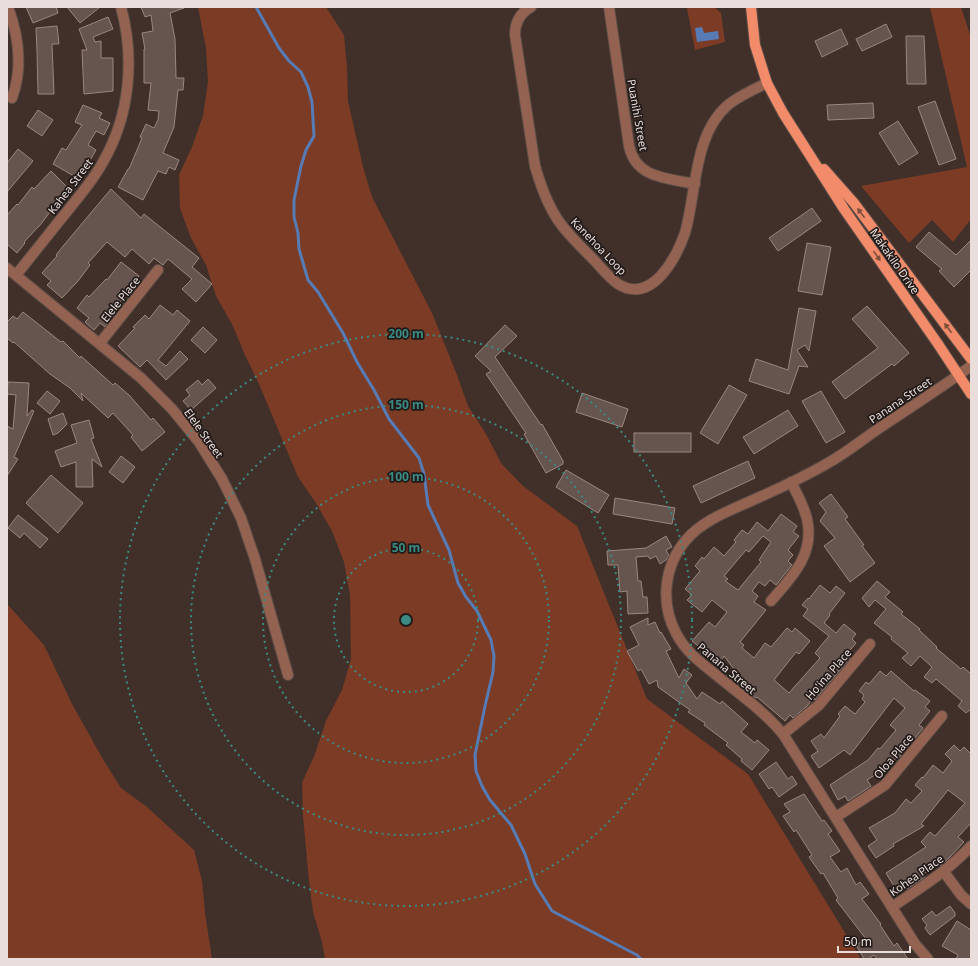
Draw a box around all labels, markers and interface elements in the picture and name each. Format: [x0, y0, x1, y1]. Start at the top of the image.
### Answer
street label: Puanihi Street [624, 78, 652, 152]
street label: Kahea Street [44, 155, 96, 217]
one-way arrow [857, 207, 865, 218]
street label: Kanehoa Loop [568, 214, 630, 278]
street label: Makakilo Drive [867, 225, 923, 297]
one-way arrow [873, 251, 881, 261]
street label: Elele Place [97, 273, 143, 325]
one-way arrow [943, 322, 952, 333]
text: 200 m [388, 325, 424, 342]
street label: Panana Street [866, 374, 934, 426]
text: 150 m [388, 396, 424, 413]
street label: Elele Street [181, 405, 227, 461]
text: 100 m [388, 468, 424, 485]
text: 50 m [392, 539, 420, 556]
centre of rings [399, 613, 413, 627]
street label: Panana Street [694, 639, 760, 697]
street label: Ho'ina Place [802, 645, 854, 703]
street label: Oloa Place [870, 730, 916, 782]
street label: Kohea Place [886, 851, 946, 899]
scale bar [838, 928, 910, 954]
text: 50 m [844, 933, 872, 950]

